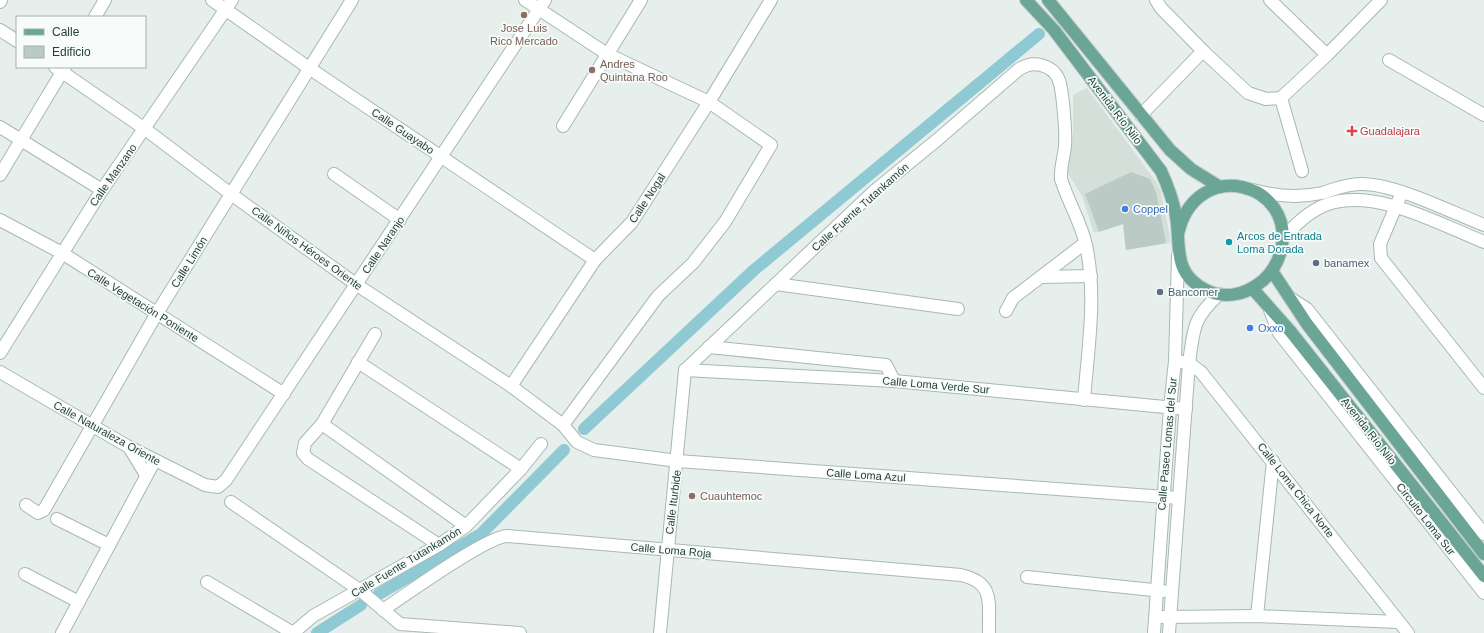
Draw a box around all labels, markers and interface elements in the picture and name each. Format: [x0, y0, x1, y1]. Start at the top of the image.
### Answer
marker: Jose Luis Rico Mercado [519, 10, 529, 20]
legend [16, 16, 146, 68]
place label: Jose Luis Rico Mercado [490, 22, 558, 47]
text: Calle [52, 25, 80, 39]
text: Edificio [52, 45, 91, 59]
place label: Andres Quintana Roo [600, 58, 668, 83]
marker: Andres Quintana Roo [587, 65, 597, 75]
street label: Avenida Río Nilo [1086, 74, 1144, 146]
street label: Calle Guayabo [369, 106, 437, 156]
place label: Guadalajara [1360, 125, 1421, 137]
marker: Guadalajara [1347, 126, 1357, 136]
street label: Calle Manzano [87, 142, 139, 208]
street label: Calle Fuente Tutankamón [809, 160, 911, 254]
street label: Calle Nogal [626, 171, 668, 225]
place label: Coppel [1133, 203, 1168, 215]
street label: Calle Niños Héroes Oriente [249, 204, 365, 292]
marker: Coppel [1120, 204, 1130, 214]
street label: Calle Naranjo [359, 214, 407, 276]
place label: Arcos de Entrada Loma Dorada [1237, 230, 1323, 255]
street label: Calle Limón [169, 234, 209, 290]
marker: Arcos de Entrada Loma Dorada [1224, 237, 1234, 247]
place label: banamex [1324, 257, 1370, 269]
marker: banamex [1311, 258, 1321, 268]
street label: Calle Vegetación Poniente [85, 266, 201, 344]
place label: Bancomer [1168, 286, 1218, 298]
marker: Bancomer [1155, 287, 1165, 297]
place label: Oxxo [1258, 322, 1284, 334]
marker: Oxxo [1245, 323, 1255, 333]
street label: Calle Loma Verde Sur [882, 374, 990, 396]
street label: Calle Paseo Lomas del Sur [1155, 377, 1179, 511]
street label: Avenida Río Nilo [1339, 395, 1399, 467]
street label: Calle Naturaleza Oriente [51, 399, 163, 467]
street label: Calle Loma Chica Norte [1255, 440, 1337, 540]
street label: Calle Loma Azul [826, 466, 906, 484]
street label: Calle Iturbide [663, 469, 683, 535]
street label: Circuito Loma Sur [1394, 481, 1458, 558]
place label: Cuauhtemoc [700, 490, 763, 502]
marker: Cuauhtemoc [687, 491, 697, 501]
street label: Calle Fuente Tutankamón [349, 524, 463, 600]
street label: Calle Loma Roja [630, 540, 713, 560]

